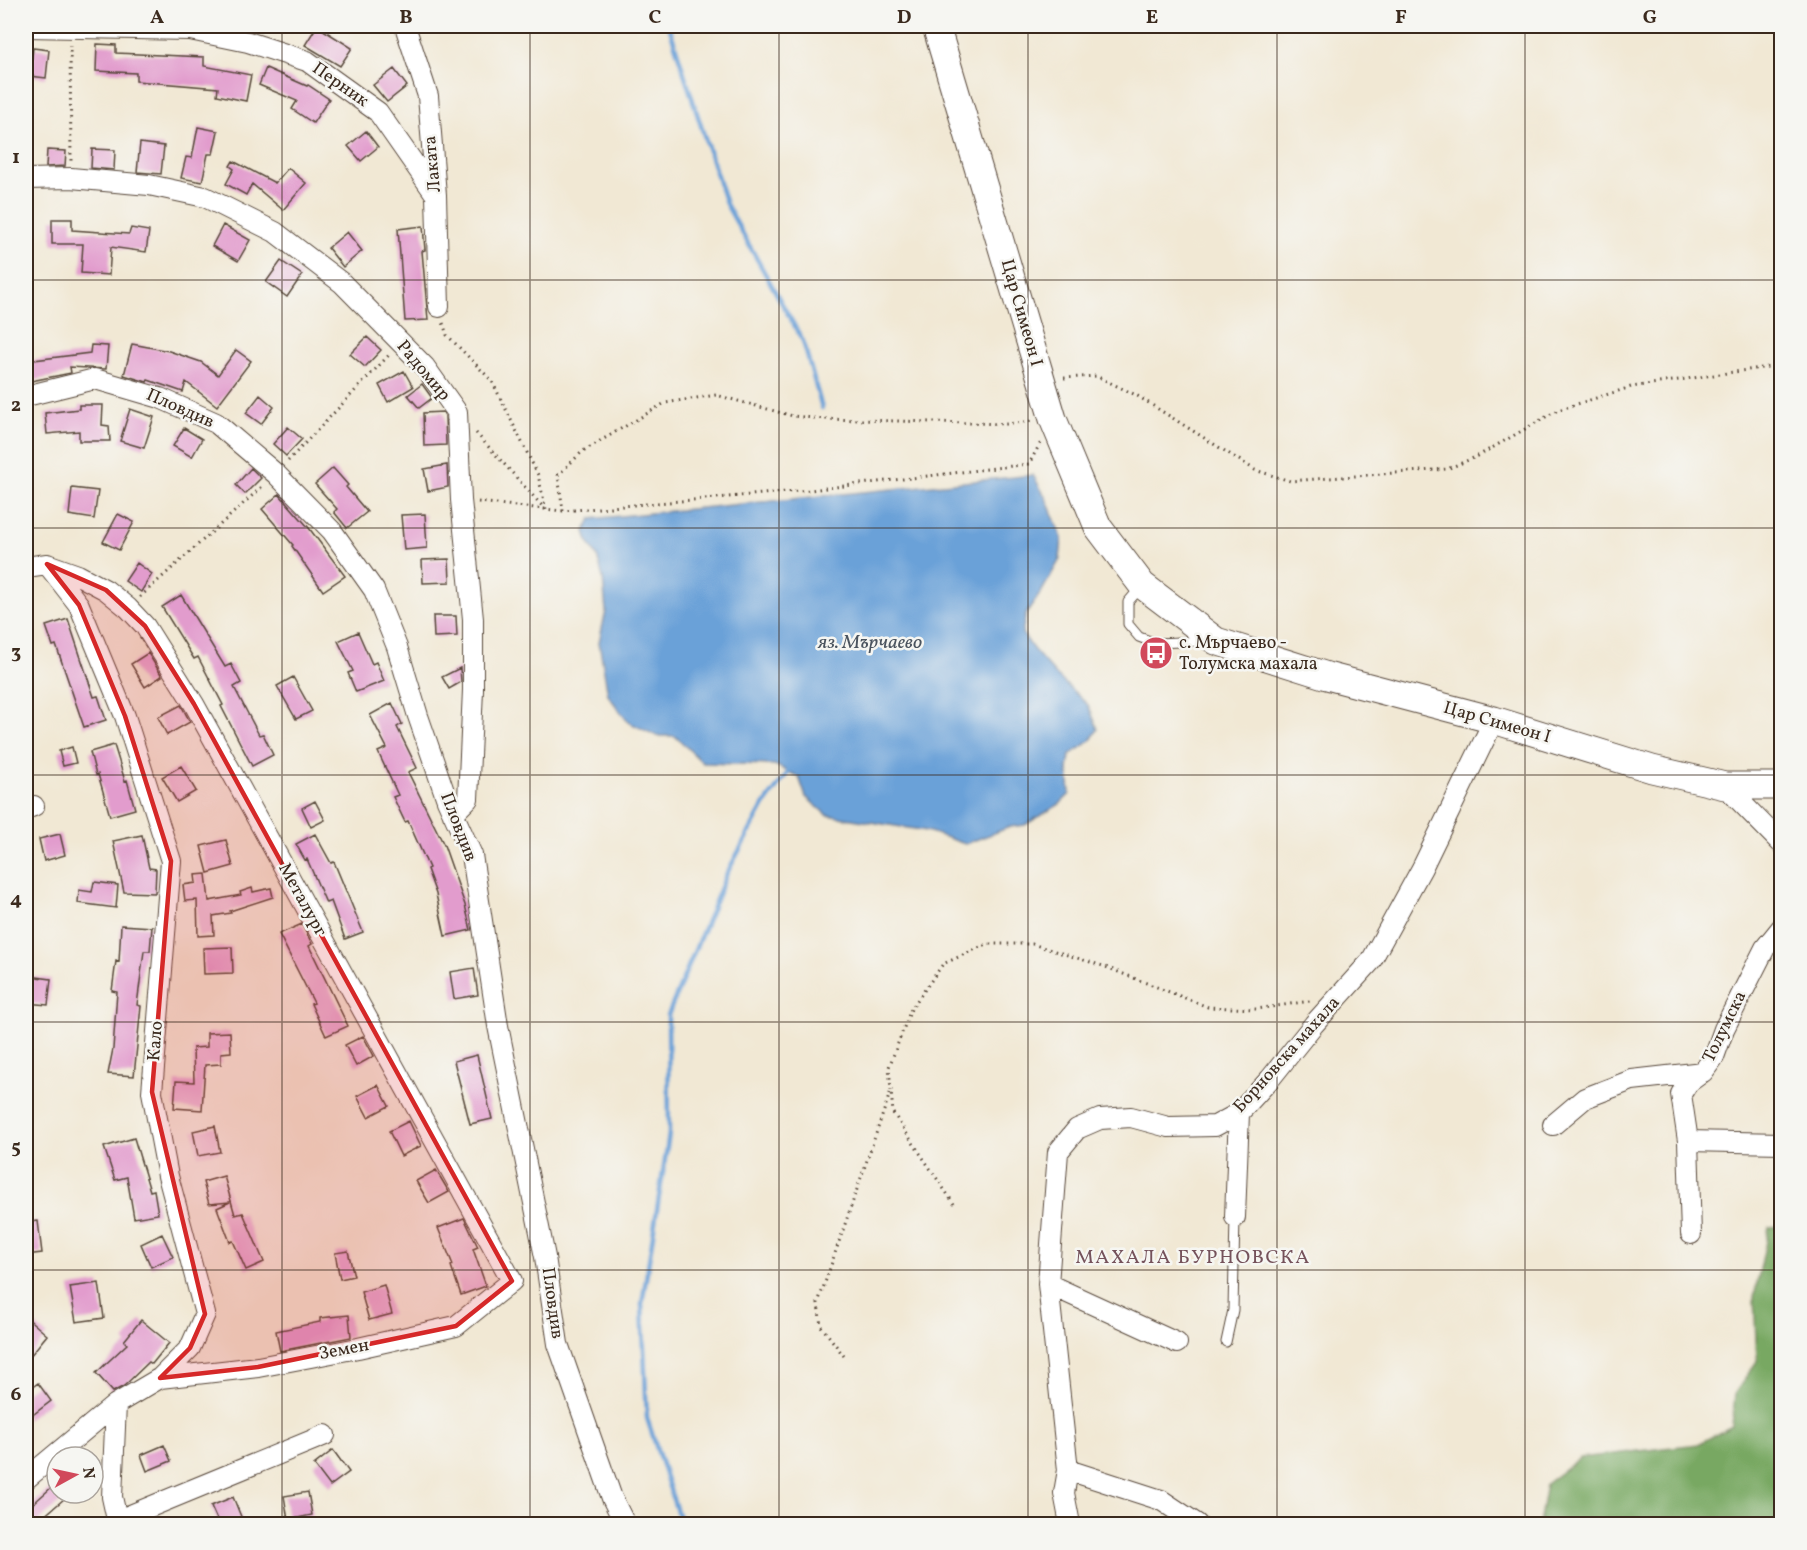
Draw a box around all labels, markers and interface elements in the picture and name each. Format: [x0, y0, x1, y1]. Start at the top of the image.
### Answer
text: A [150, 4, 164, 32]
text: B [399, 4, 413, 32]
text: C [649, 4, 662, 32]
text: D [897, 4, 911, 32]
text: E [1146, 4, 1158, 32]
text: F [1395, 4, 1407, 32]
text: G [1643, 4, 1657, 32]
street label: Перник [307, 56, 374, 114]
street label: Лаката [418, 135, 448, 193]
text: 1 [12, 144, 20, 172]
street label: Цар Симеон I [994, 256, 1048, 370]
street label: Радомир [390, 335, 456, 407]
street label: Пловдив [142, 383, 218, 435]
text: 2 [11, 392, 21, 420]
water label: яз. Мърчаево [817, 629, 922, 657]
place label: с. Мърчаево - Толумска махала [1179, 631, 1318, 677]
bus stop icon: с. Мърчаево - Толумска махала [1138, 635, 1174, 671]
text: 3 [11, 639, 21, 667]
street label: Цар Симеон I [1440, 696, 1554, 750]
street label: Пловдив [433, 789, 483, 865]
street label: Металург [272, 859, 332, 941]
text: 4 [10, 886, 22, 914]
street label: Толумска [1697, 987, 1753, 1067]
street label: Борновска махала [1228, 991, 1346, 1119]
street label: Кало [142, 1020, 170, 1062]
text: 5 [11, 1134, 21, 1162]
district label: МАХАЛА БУРНОВСКА [1075, 1244, 1311, 1272]
street label: Пловдив [535, 1266, 569, 1340]
street label: Земен [317, 1333, 371, 1367]
text: 6 [11, 1381, 22, 1409]
north arrow [45, 1445, 105, 1505]
text: N [76, 1466, 100, 1481]

